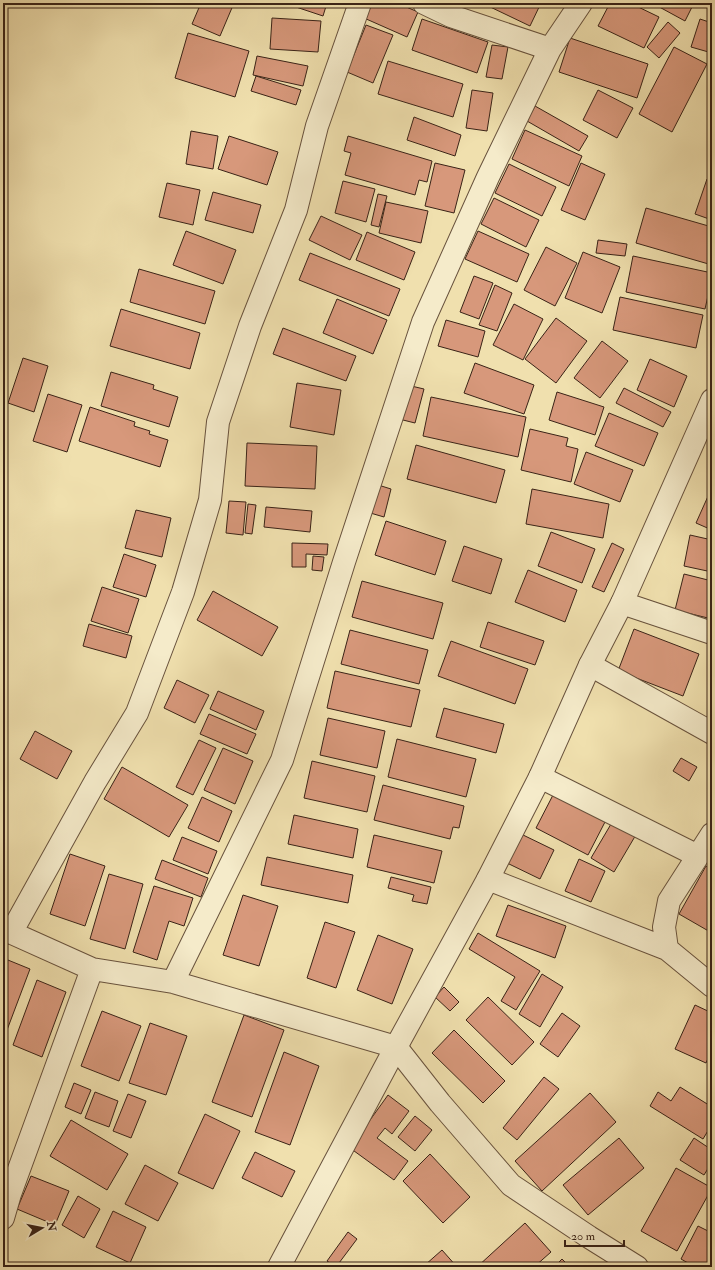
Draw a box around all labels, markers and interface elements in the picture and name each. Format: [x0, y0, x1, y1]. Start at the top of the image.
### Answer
north arrow [22, 1208, 62, 1248]
text: N [44, 1219, 59, 1233]
scale bar [565, 1222, 624, 1248]
text: 20 m [571, 1229, 596, 1244]

